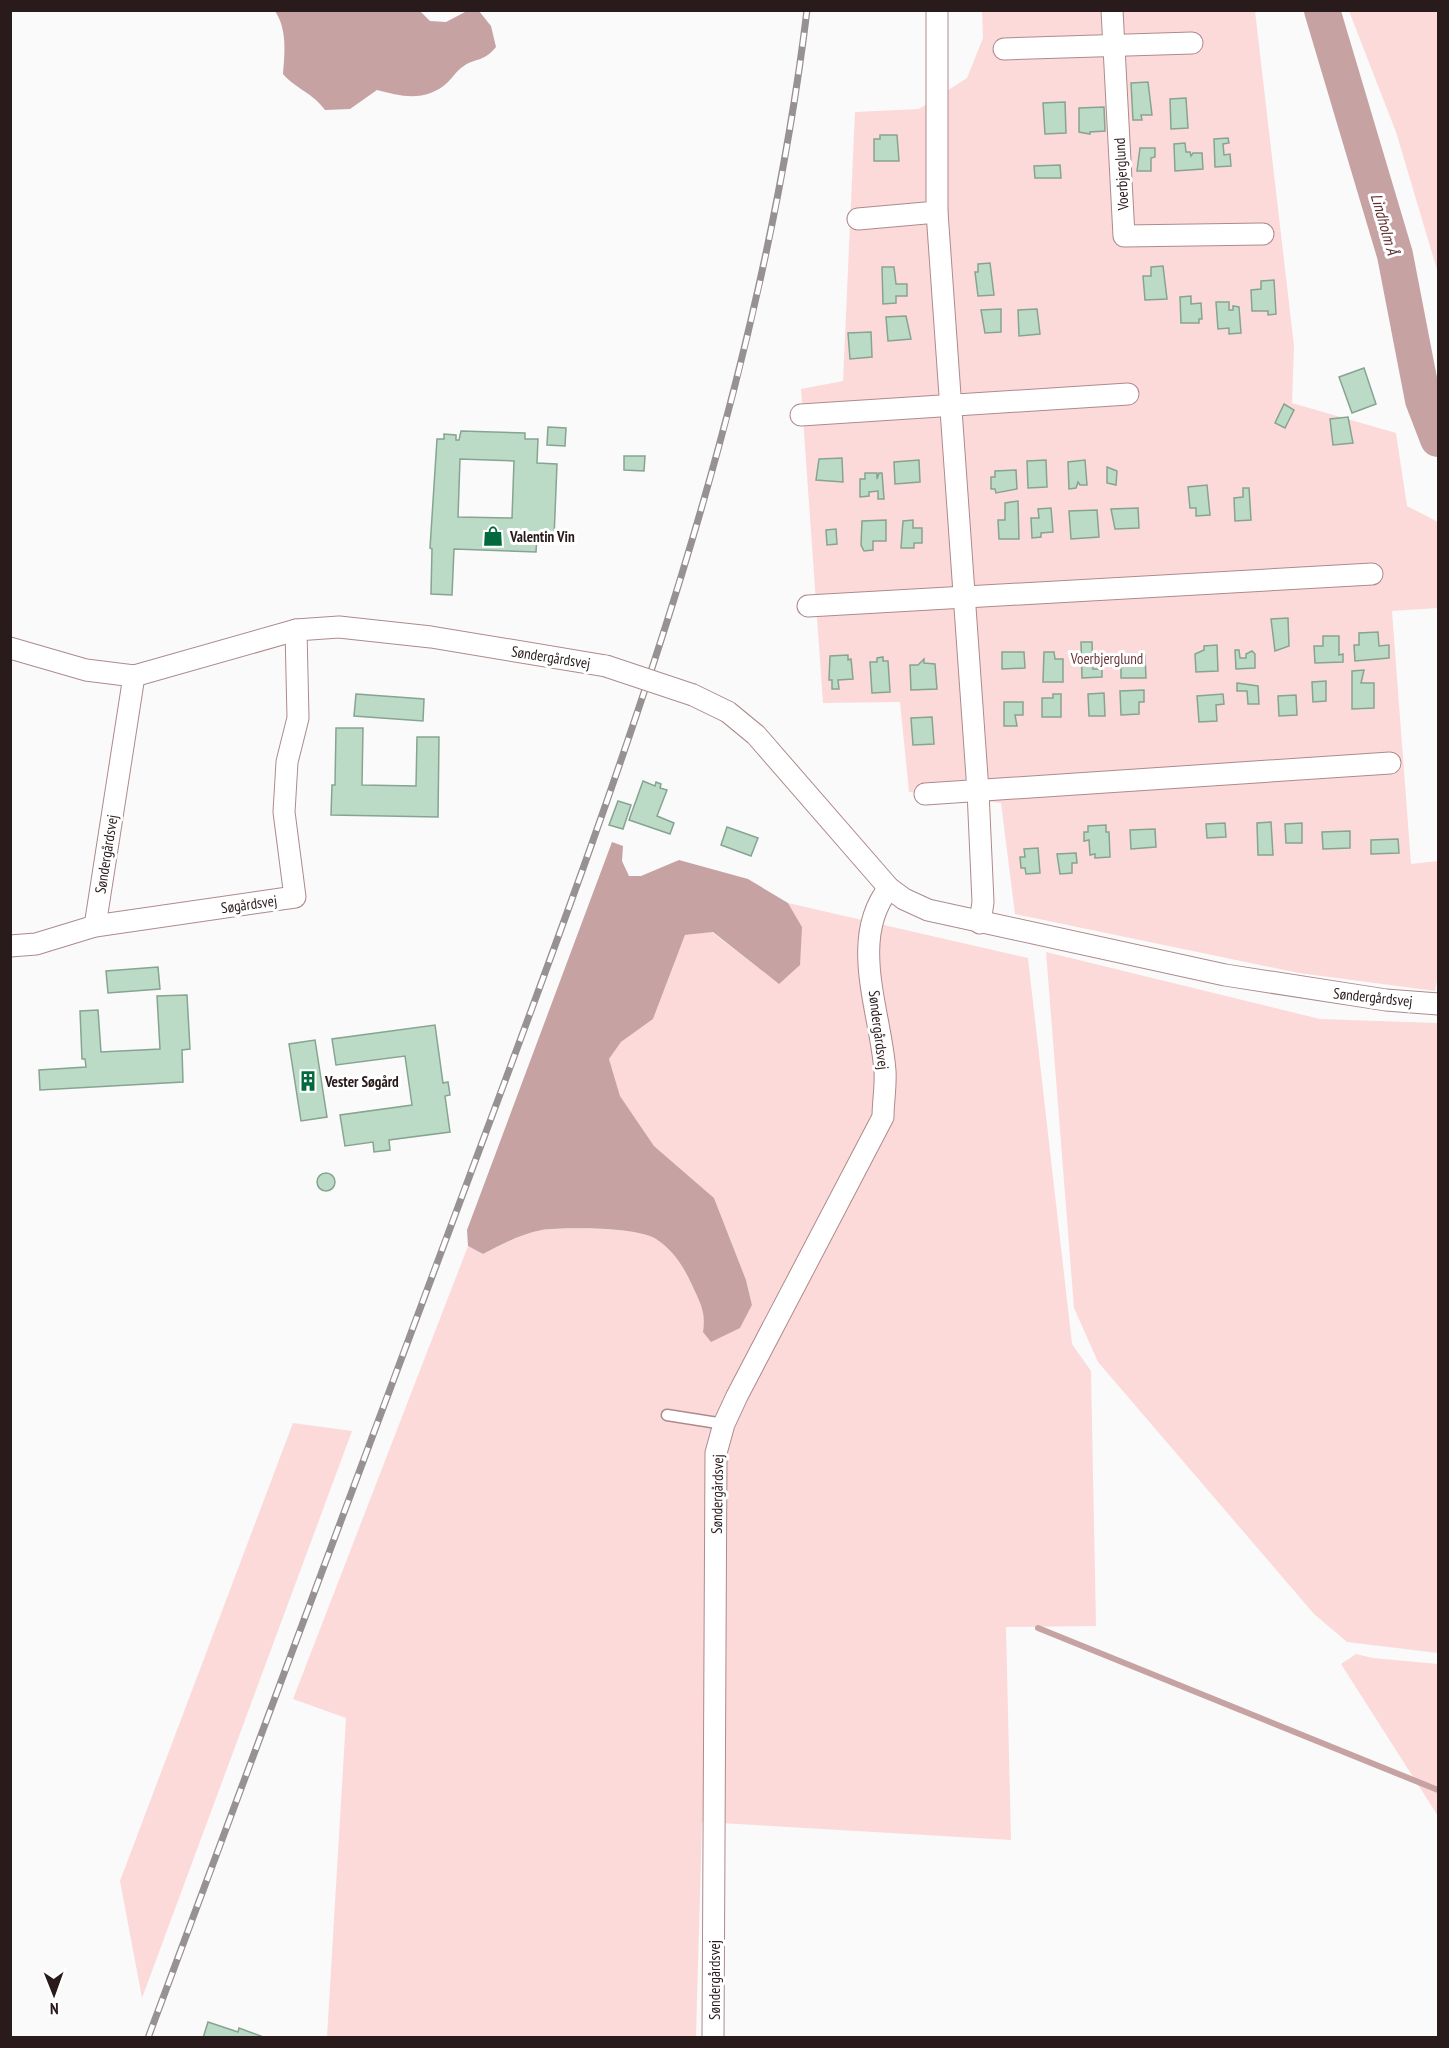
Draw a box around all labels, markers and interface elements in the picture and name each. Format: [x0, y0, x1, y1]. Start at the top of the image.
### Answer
street label: Voerbjerglund [1110, 137, 1132, 212]
water label: Lindholm Å [1367, 191, 1404, 258]
shop icon: Valentin Vin [481, 524, 505, 548]
place label: Valentin Vin [509, 527, 575, 546]
street label: Søndergårdsvej [510, 641, 592, 673]
park label: Voerbjerglund [1070, 649, 1143, 668]
street label: Søndergårdsvej [90, 813, 122, 895]
street label: Søgårdsvej [220, 891, 278, 917]
street label: Søndergårdsvej [1332, 983, 1414, 1011]
street label: Søndergårdsvej [865, 989, 893, 1071]
building icon: Vester Søgård [296, 1069, 320, 1093]
place label: Vester Søgård [324, 1072, 399, 1091]
street label: Søndergårdsvej [707, 1454, 727, 1534]
street label: Søndergårdsvej [705, 1940, 724, 2020]
north arrow [24, 1964, 84, 2024]
text: N [50, 1999, 59, 2019]

